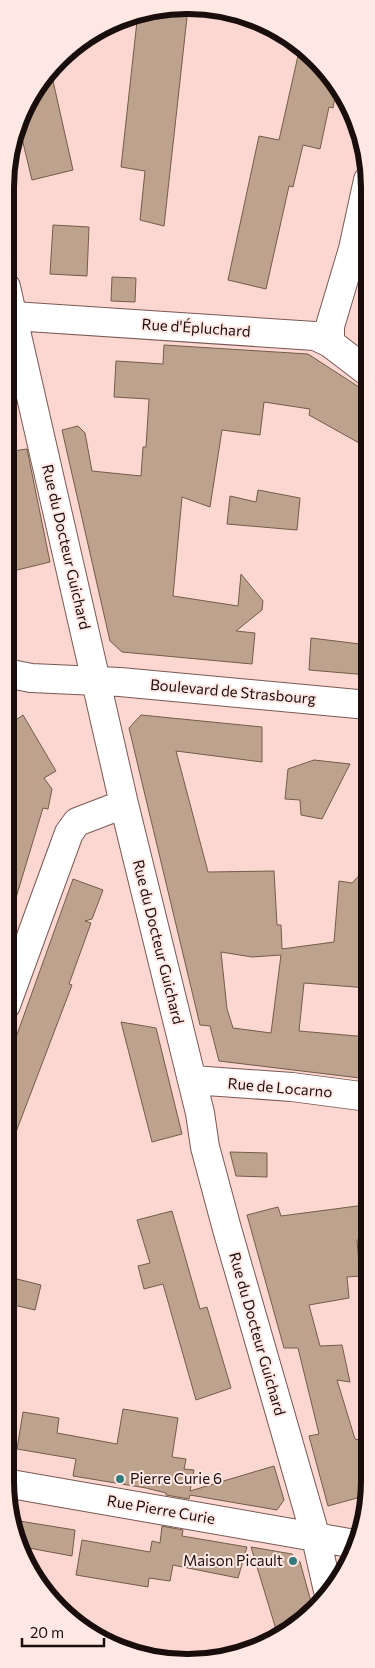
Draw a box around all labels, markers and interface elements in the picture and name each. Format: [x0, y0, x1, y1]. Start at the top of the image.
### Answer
street label: Rue d'Épluchard [141, 313, 251, 340]
street label: Rue du Docteur Guichard [39, 462, 95, 631]
street label: Boulevard de Strasbourg [149, 675, 317, 707]
street label: Rue du Docteur Guichard [130, 858, 188, 1026]
street label: Rue de Locarno [227, 1073, 333, 1101]
street label: Rue du Docteur Guichard [226, 1250, 290, 1418]
place label: Pierre Curie 6 [130, 1469, 222, 1487]
marker: Pierre Curie 6 [114, 1473, 126, 1485]
street label: Rue Pierre Curie [106, 1491, 217, 1527]
place label: Maison Picault [183, 1551, 283, 1569]
marker: Maison Picault [287, 1555, 299, 1567]
scale bar [22, 1616, 105, 1648]
text: 20 m [30, 1623, 64, 1641]

